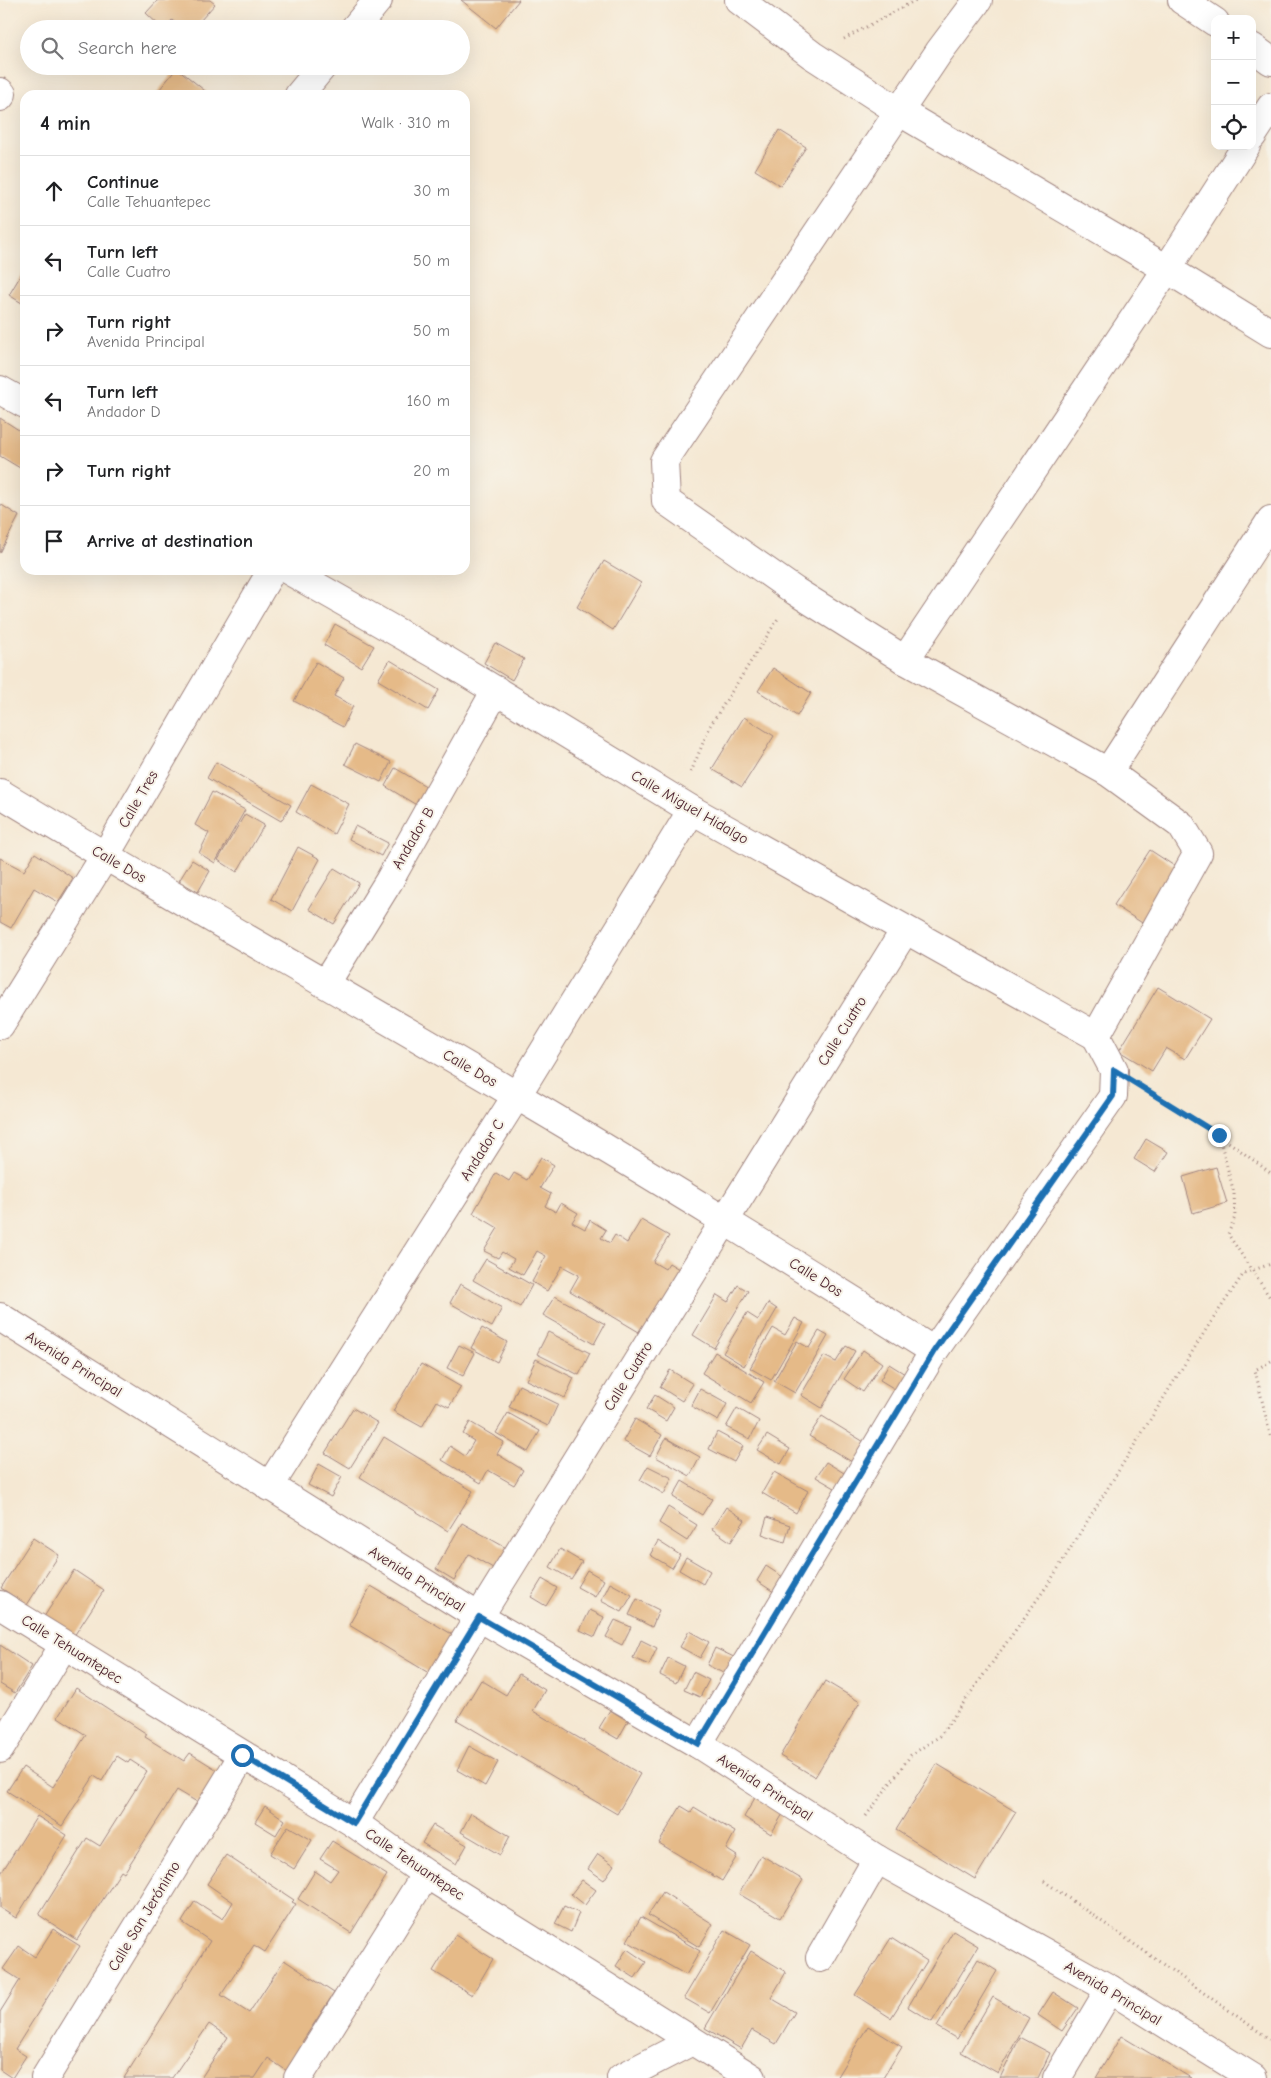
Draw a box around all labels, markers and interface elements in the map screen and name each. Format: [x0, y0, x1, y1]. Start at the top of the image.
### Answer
map controls [1211, 15, 1256, 150]
button: + [1211, 15, 1256, 60]
search box [20, 20, 470, 75]
icon: search [38, 34, 66, 62]
text: Search here [78, 37, 177, 59]
button: − [1211, 60, 1256, 105]
button: locate [1211, 105, 1256, 150]
text: 4 min [40, 111, 91, 135]
text: Walk · 310 m [361, 114, 450, 132]
text: Continue [87, 171, 159, 193]
icon: ahead [40, 177, 68, 205]
text: 30 m [414, 182, 450, 200]
text: Calle Tehuantepec [87, 193, 211, 211]
text: Turn left [87, 241, 158, 263]
icon: left [40, 247, 68, 275]
text: 50 m [413, 252, 450, 270]
text: Calle Cuatro [87, 263, 171, 281]
text: Turn right [87, 311, 171, 333]
icon: right [40, 317, 68, 345]
text: 50 m [413, 322, 450, 340]
text: Avenida Principal [87, 333, 205, 351]
text: Turn left [87, 381, 158, 403]
icon: left [40, 387, 68, 415]
text: 160 m [407, 392, 450, 410]
text: Andador D [87, 403, 161, 421]
icon: right [40, 457, 68, 485]
text: Turn right [87, 460, 171, 482]
text: 20 m [413, 462, 450, 480]
icon: arrive [40, 527, 68, 555]
text: Arrive at destination [87, 530, 253, 552]
street label: Calle Miguel Hidalgo [628, 766, 752, 848]
street label: Calle Tres [114, 767, 162, 831]
street label: Andador B [388, 804, 438, 872]
street label: Calle Dos [89, 841, 149, 887]
street label: Calle Cuatro [814, 993, 870, 1069]
street label: Calle Dos [440, 1045, 500, 1091]
street label: Andador C [456, 1116, 508, 1184]
route end [1208, 1124, 1231, 1147]
street label: Calle Dos [786, 1254, 846, 1300]
street label: Avenida Principal [22, 1327, 126, 1401]
street label: Calle Cuatro [600, 1338, 656, 1414]
street label: Avenida Principal [365, 1542, 469, 1616]
street label: Calle Tehuantepec [18, 1611, 126, 1687]
route start [231, 1744, 254, 1767]
street label: Avenida Principal [714, 1749, 816, 1825]
street label: Calle Tehuantepec [362, 1824, 468, 1904]
street label: Calle San Jerónimo [104, 1858, 184, 1974]
street label: Avenida Principal [1061, 1957, 1165, 2029]

